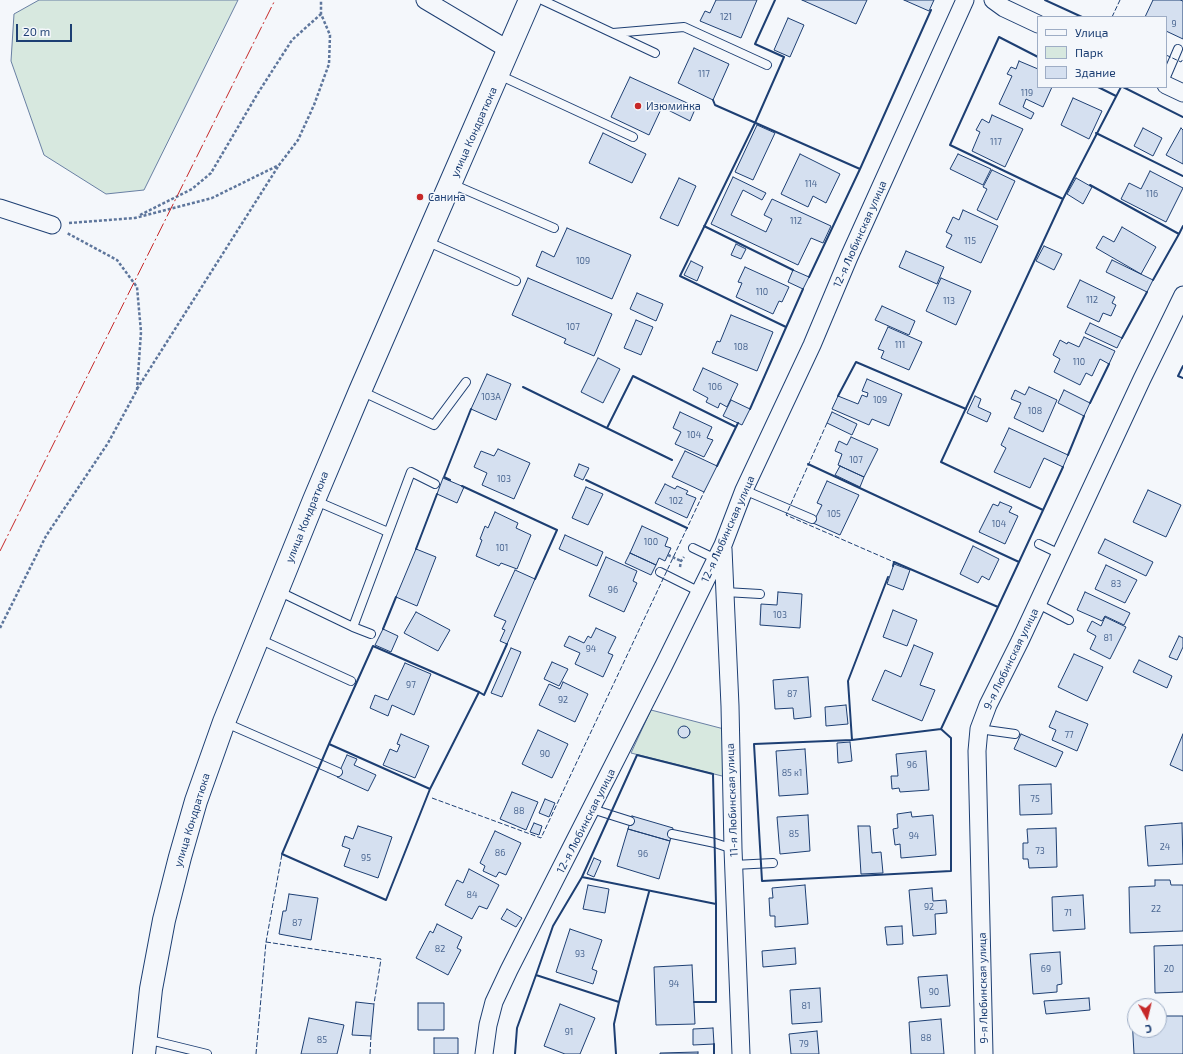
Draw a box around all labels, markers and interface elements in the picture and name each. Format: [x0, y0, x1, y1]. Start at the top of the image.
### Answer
house number: 121 [720, 12, 732, 22]
scale bar [18, 16, 74, 42]
legend [1037, 16, 1167, 88]
house number: 9 [1171, 19, 1177, 29]
text: 20 m [23, 24, 50, 38]
text: Улица [1075, 25, 1108, 39]
text: Парк [1075, 45, 1103, 59]
text: Здание [1075, 65, 1116, 79]
house number: 117 [698, 69, 710, 79]
street label: улица Кондратюка [448, 85, 500, 179]
house number: 119 [1021, 88, 1033, 98]
place label: Изюминка [646, 99, 701, 113]
marker: Изюминка [633, 101, 643, 111]
house number: 117 [990, 137, 1002, 147]
house number: 114 [805, 179, 817, 189]
street label: 12-я Любинская улица [830, 179, 890, 289]
house number: 116 [1146, 189, 1158, 199]
place label: Санина [428, 190, 466, 204]
marker: Санина [415, 192, 425, 202]
house number: 112 [790, 216, 802, 226]
house number: 115 [964, 236, 976, 246]
house number: 109 [576, 256, 590, 266]
house number: 110 [756, 287, 768, 297]
house number: 112 [1086, 295, 1098, 305]
house number: 113 [943, 296, 955, 306]
house number: 107 [566, 322, 580, 332]
house number: 111 [895, 340, 905, 350]
house number: 108 [734, 342, 748, 352]
house number: 110 [1073, 357, 1085, 367]
house number: 106 [708, 382, 722, 392]
house number: 103А [481, 392, 501, 402]
house number: 109 [873, 395, 887, 405]
house number: 108 [1028, 406, 1042, 416]
house number: 104 [687, 430, 701, 440]
house number: 107 [849, 455, 863, 465]
street label: улица Кондратюка [283, 469, 331, 565]
house number: 103 [497, 474, 511, 484]
street label: 12-я Любинская улица [698, 474, 758, 584]
house number: 102 [669, 496, 683, 506]
house number: 105 [827, 509, 841, 519]
house number: 104 [992, 519, 1006, 529]
house number: 100 [644, 537, 658, 547]
house number: 101 [496, 543, 508, 553]
house number: 83 [1111, 579, 1121, 589]
house number: 96 [608, 585, 618, 595]
street label: 9-я Любинская улица [981, 606, 1041, 712]
house number: 103 [773, 610, 787, 620]
house number: 81 [1103, 633, 1113, 643]
house number: 94 [586, 644, 596, 654]
house number: 97 [406, 680, 416, 690]
house number: 87 [787, 689, 797, 699]
house number: 92 [558, 695, 568, 705]
house number: 77 [1064, 730, 1074, 740]
street label: 11-я Любинская улица [723, 743, 741, 857]
house number: 90 [540, 749, 550, 759]
house number: 96 [907, 760, 917, 770]
street label: 12-я Любинская улица [554, 767, 618, 875]
house number: 85 к1 [782, 768, 802, 778]
street label: улица Кондратюка [171, 771, 213, 869]
house number: 75 [1030, 794, 1040, 804]
house number: 88 [514, 806, 524, 816]
house number: 85 [789, 829, 799, 839]
house number: 94 [909, 831, 919, 841]
house number: 24 [1160, 842, 1170, 852]
house number: 73 [1035, 846, 1045, 856]
house number: 86 [495, 848, 505, 858]
house number: 96 [638, 849, 648, 859]
house number: 95 [361, 853, 371, 863]
house number: 84 [467, 890, 477, 900]
house number: 92 [924, 902, 934, 912]
house number: 22 [1151, 904, 1161, 914]
house number: 71 [1064, 908, 1072, 918]
house number: 87 [292, 918, 302, 928]
street label: 9-я Любинская улица [975, 932, 991, 1044]
house number: 82 [435, 944, 445, 954]
house number: 93 [575, 949, 585, 959]
house number: 69 [1041, 964, 1051, 974]
house number: 20 [1164, 964, 1174, 974]
house number: 94 [669, 979, 679, 989]
house number: 90 [929, 987, 939, 997]
north arrow [1127, 998, 1167, 1038]
house number: 81 [801, 1001, 811, 1011]
text: С [1144, 1023, 1153, 1036]
house number: 91 [565, 1027, 573, 1037]
house number: 88 [921, 1033, 931, 1043]
house number: 85 [317, 1035, 327, 1045]
house number: 79 [799, 1039, 809, 1049]

